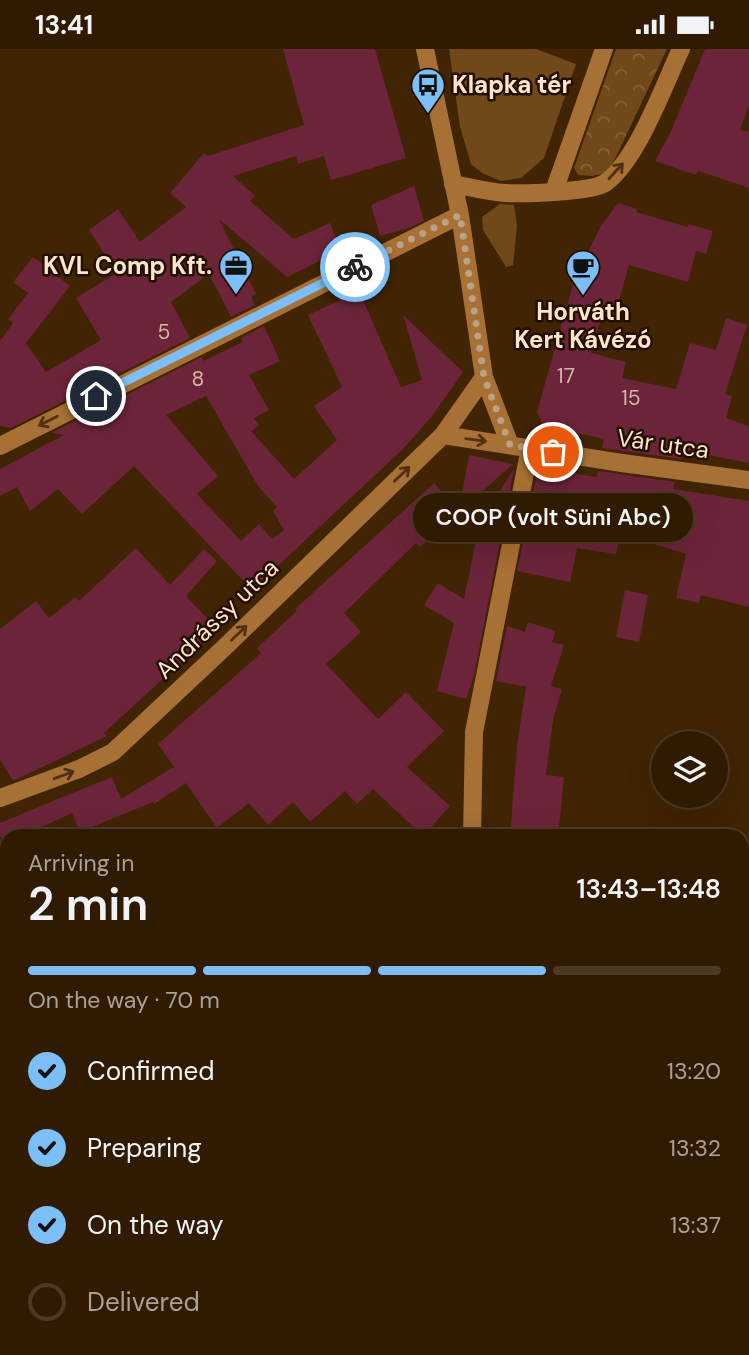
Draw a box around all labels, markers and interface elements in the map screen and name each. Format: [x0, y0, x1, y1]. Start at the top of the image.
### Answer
text: 13:41 [35, 8, 93, 42]
bus stop icon: Klapka tér [409, 66, 447, 115]
place label: Klapka tér [452, 69, 572, 100]
one-way arrow [608, 163, 624, 181]
courier [320, 232, 390, 302]
office icon: KVL Comp Kft. [217, 247, 255, 296]
icon: bike [336, 248, 374, 286]
cafe icon: Horváth Kert Kávézó [564, 248, 602, 297]
place label: KVL Comp Kft. [43, 250, 212, 281]
place label: Horváth Kert Kávézó [514, 296, 652, 355]
house number: 5 [158, 318, 170, 346]
house number: 17 [557, 362, 575, 390]
house number: 8 [192, 365, 204, 393]
pin [66, 366, 126, 426]
icon: home [77, 377, 115, 415]
house number: 15 [621, 384, 641, 412]
one-way arrow [39, 414, 59, 428]
pin [523, 422, 583, 482]
street label: Vár utca [615, 422, 711, 465]
icon: bag [534, 433, 572, 471]
one-way arrow [464, 434, 487, 447]
one-way arrow [394, 466, 411, 483]
callout: COOP (volt Süni Abc) [413, 494, 693, 543]
text: COOP (volt Süni Abc) [435, 502, 671, 532]
street label: Andrássy utca [148, 552, 285, 685]
one-way arrow [230, 624, 247, 641]
map controls [651, 731, 728, 808]
button: layers [651, 731, 728, 808]
one-way arrow [53, 767, 74, 780]
text: Arriving in [28, 848, 134, 878]
text: 13:43–13:48 [576, 872, 721, 906]
text: 2 min [28, 874, 148, 934]
text: On the way · 70 m [28, 985, 220, 1015]
icon: check [28, 1052, 66, 1090]
text: Confirmed [87, 1054, 214, 1088]
text: 13:20 [667, 1056, 721, 1086]
icon: check [28, 1129, 66, 1167]
text: Preparing [87, 1131, 202, 1165]
text: 13:32 [669, 1133, 721, 1163]
icon: check [28, 1206, 66, 1244]
text: On the way [87, 1208, 223, 1242]
text: 13:37 [670, 1210, 721, 1240]
text: Delivered [87, 1285, 200, 1319]

